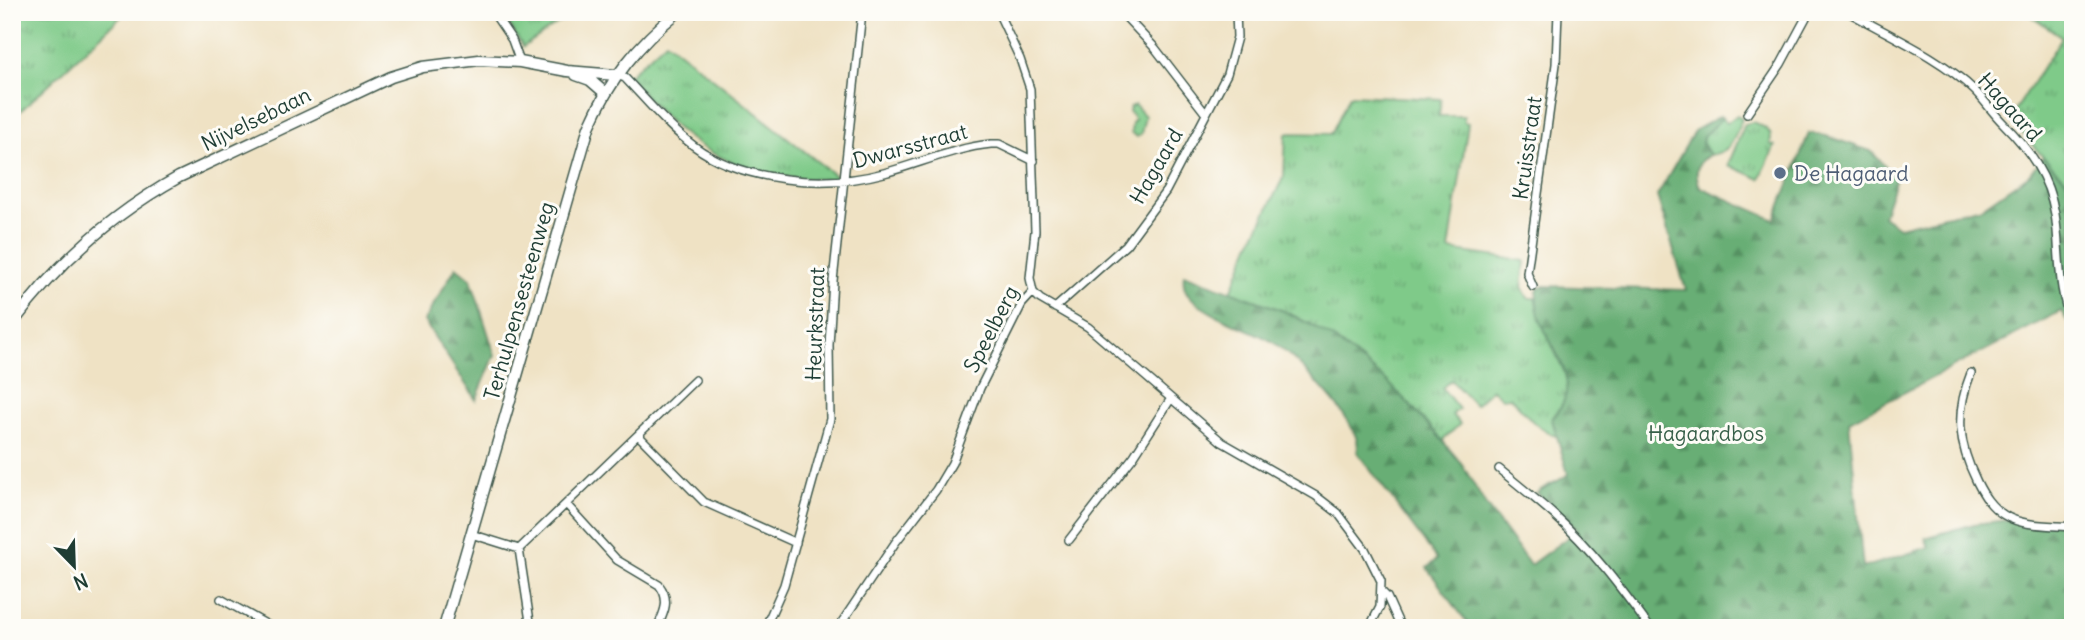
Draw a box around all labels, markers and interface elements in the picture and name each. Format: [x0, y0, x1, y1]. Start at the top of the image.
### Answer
street label: Hagaard [1972, 67, 2048, 147]
street label: Nijvelsebaan [197, 81, 315, 157]
street label: Kruisstraat [1506, 95, 1548, 201]
street label: Dwarsstraat [850, 118, 970, 174]
street label: Hagaard [1123, 123, 1189, 209]
place label: De Hagaard [1794, 160, 1909, 187]
marker: De Hagaard [1772, 165, 1788, 181]
street label: Terhulpensesteenweg [478, 199, 560, 403]
street label: Heurkstraat [800, 267, 830, 381]
street label: Speelberg [958, 281, 1024, 377]
park label: Hagaardbos [1648, 420, 1764, 447]
north arrow [38, 532, 108, 602]
text: N [70, 568, 91, 595]

